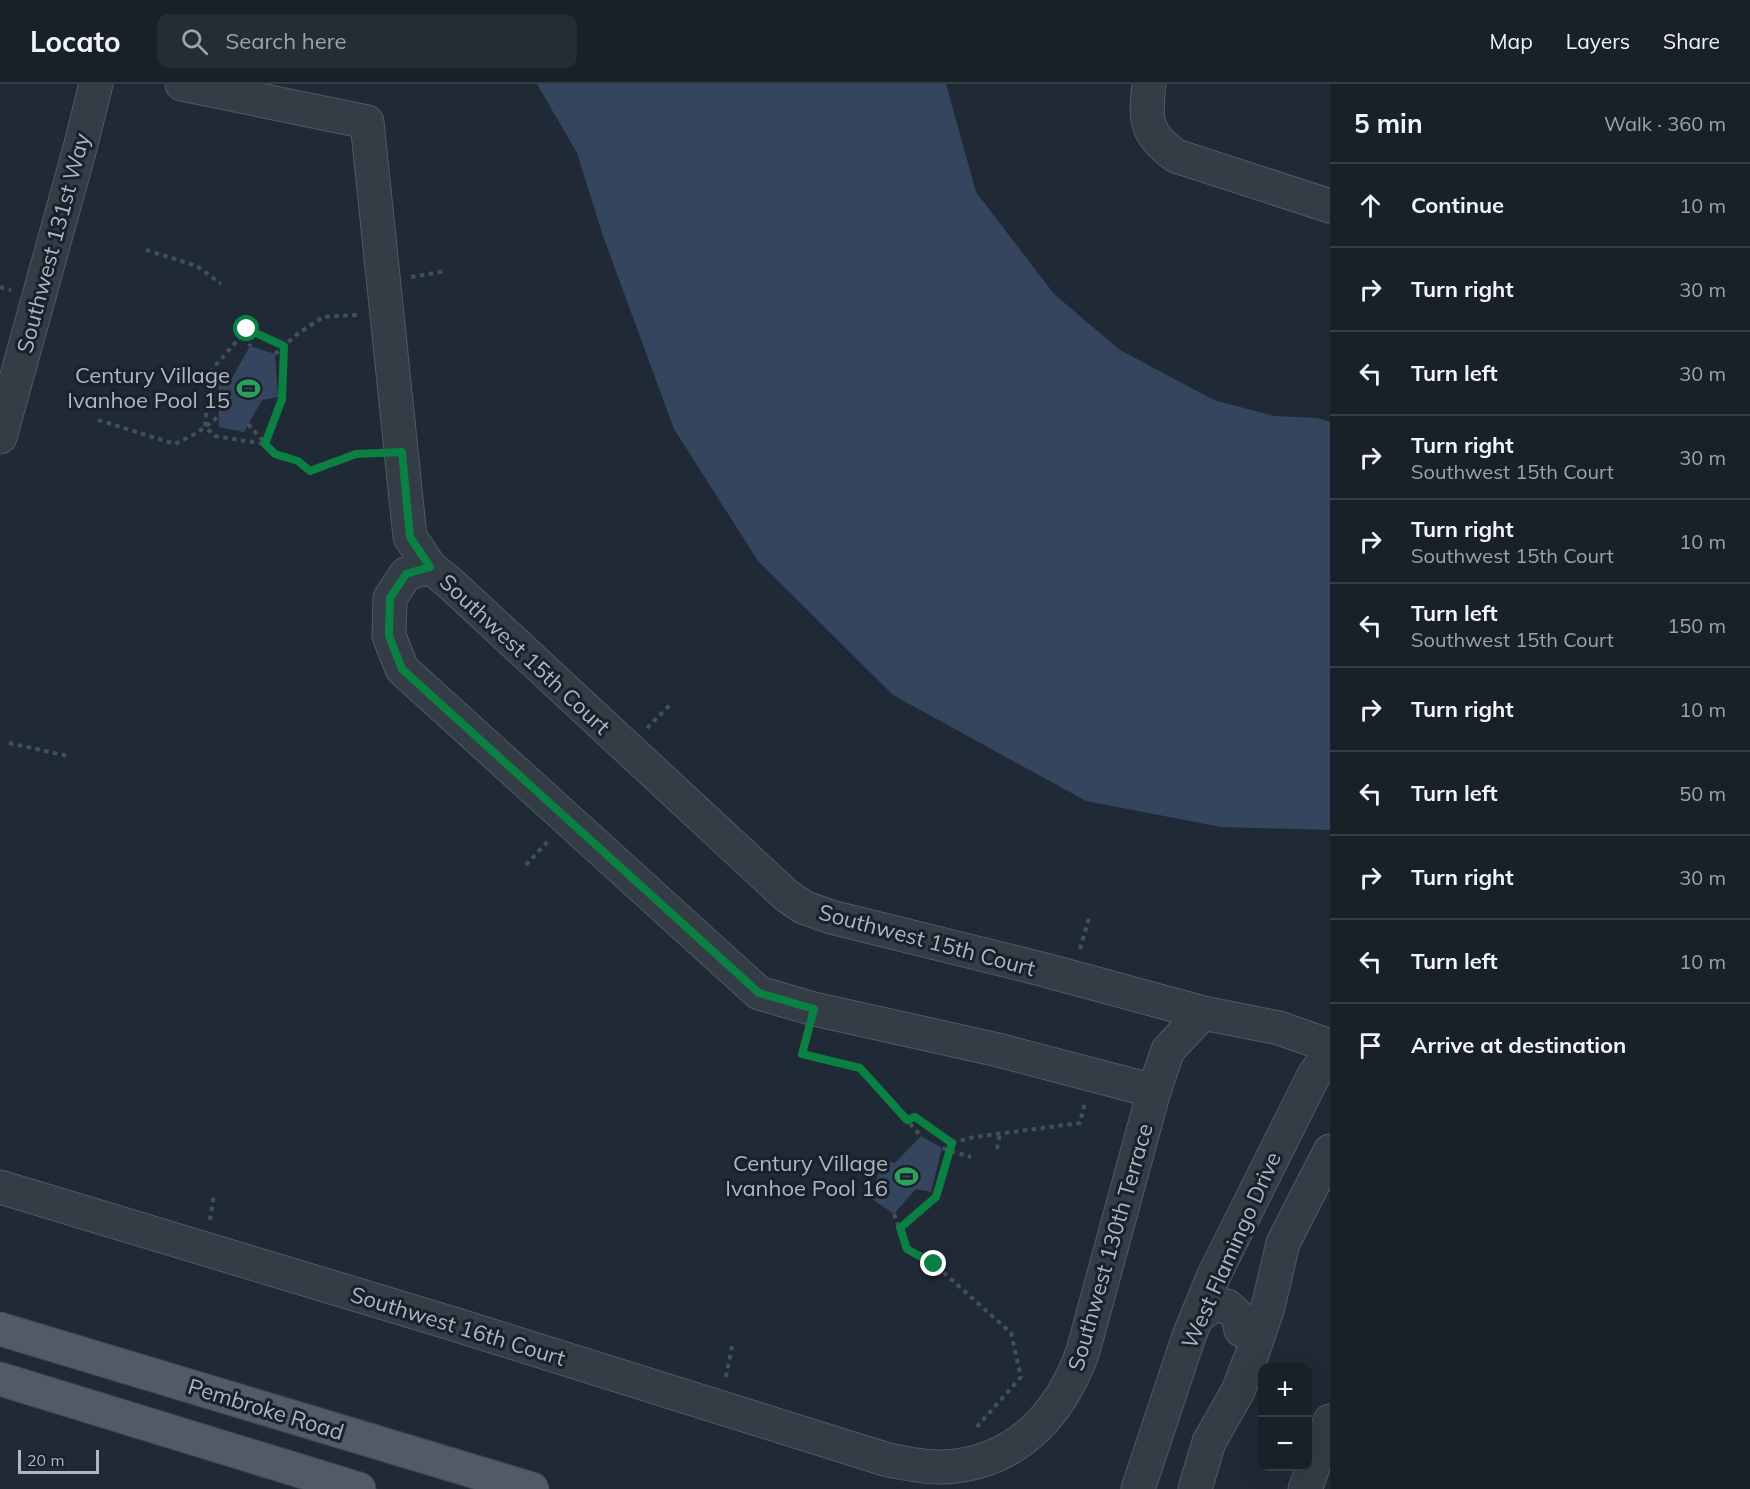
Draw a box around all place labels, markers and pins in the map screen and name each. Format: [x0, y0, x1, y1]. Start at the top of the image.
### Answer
place label: Century Village Ivanhoe Pool 15 [67, 361, 230, 414]
sports icon: Century Village Ivanhoe Pool 15 [235, 375, 261, 401]
place label: Century Village Ivanhoe Pool 16 [725, 1149, 888, 1202]
sports icon: Century Village Ivanhoe Pool 16 [893, 1163, 919, 1189]

